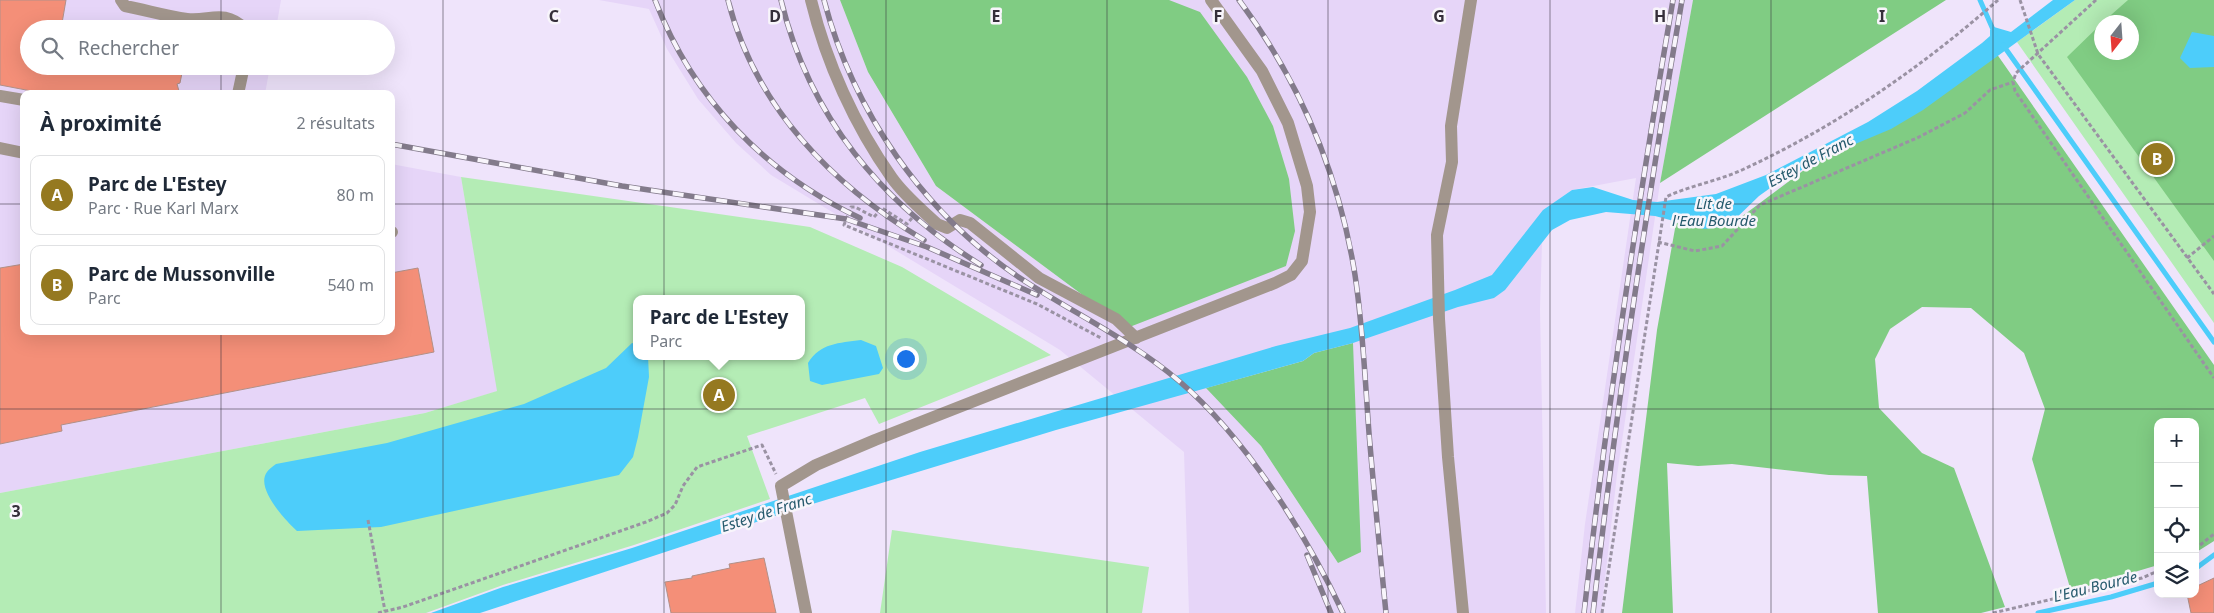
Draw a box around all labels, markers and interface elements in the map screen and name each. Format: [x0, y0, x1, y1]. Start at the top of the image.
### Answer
text: C [549, 5, 559, 27]
text: D [769, 5, 781, 27]
text: E [992, 5, 1001, 27]
text: F [1214, 5, 1222, 27]
text: G [1433, 5, 1445, 27]
text: H [1654, 5, 1666, 27]
text: I [1879, 5, 1885, 27]
north arrow [2094, 15, 2139, 60]
search box [20, 20, 395, 75]
icon: search [38, 34, 66, 62]
text: Rechercher [78, 35, 179, 61]
text: À proximité [40, 109, 162, 137]
text: 2 résultats [297, 112, 375, 134]
water label: Estey de Franc [1764, 129, 1856, 191]
pin: B [2141, 140, 2173, 178]
text: Parc de L'Estey [88, 171, 227, 197]
text: A [51, 184, 63, 206]
text: 80 m [337, 184, 374, 206]
water label: Lit de l'Eau Bourde [1672, 193, 1756, 230]
text: Parc · Rue Karl Marx [88, 197, 239, 219]
text: Parc de Mussonville [88, 261, 275, 287]
text: B [52, 274, 62, 296]
text: 540 m [327, 274, 374, 296]
text: Parc [88, 287, 121, 309]
popup [633, 295, 805, 360]
text: Parc de L'Estey [650, 304, 788, 330]
text: Parc [650, 330, 682, 352]
your location [893, 346, 919, 372]
pin: A [703, 376, 735, 414]
map controls [2154, 418, 2199, 598]
button: + [2154, 418, 2199, 463]
button: − [2154, 463, 2199, 508]
water label: Estey de Franc [718, 488, 814, 536]
text: 3 [11, 500, 21, 522]
button: locate [2154, 508, 2199, 553]
button: layers [2154, 553, 2199, 598]
water label: L'Eau Bourde [2051, 566, 2140, 606]

